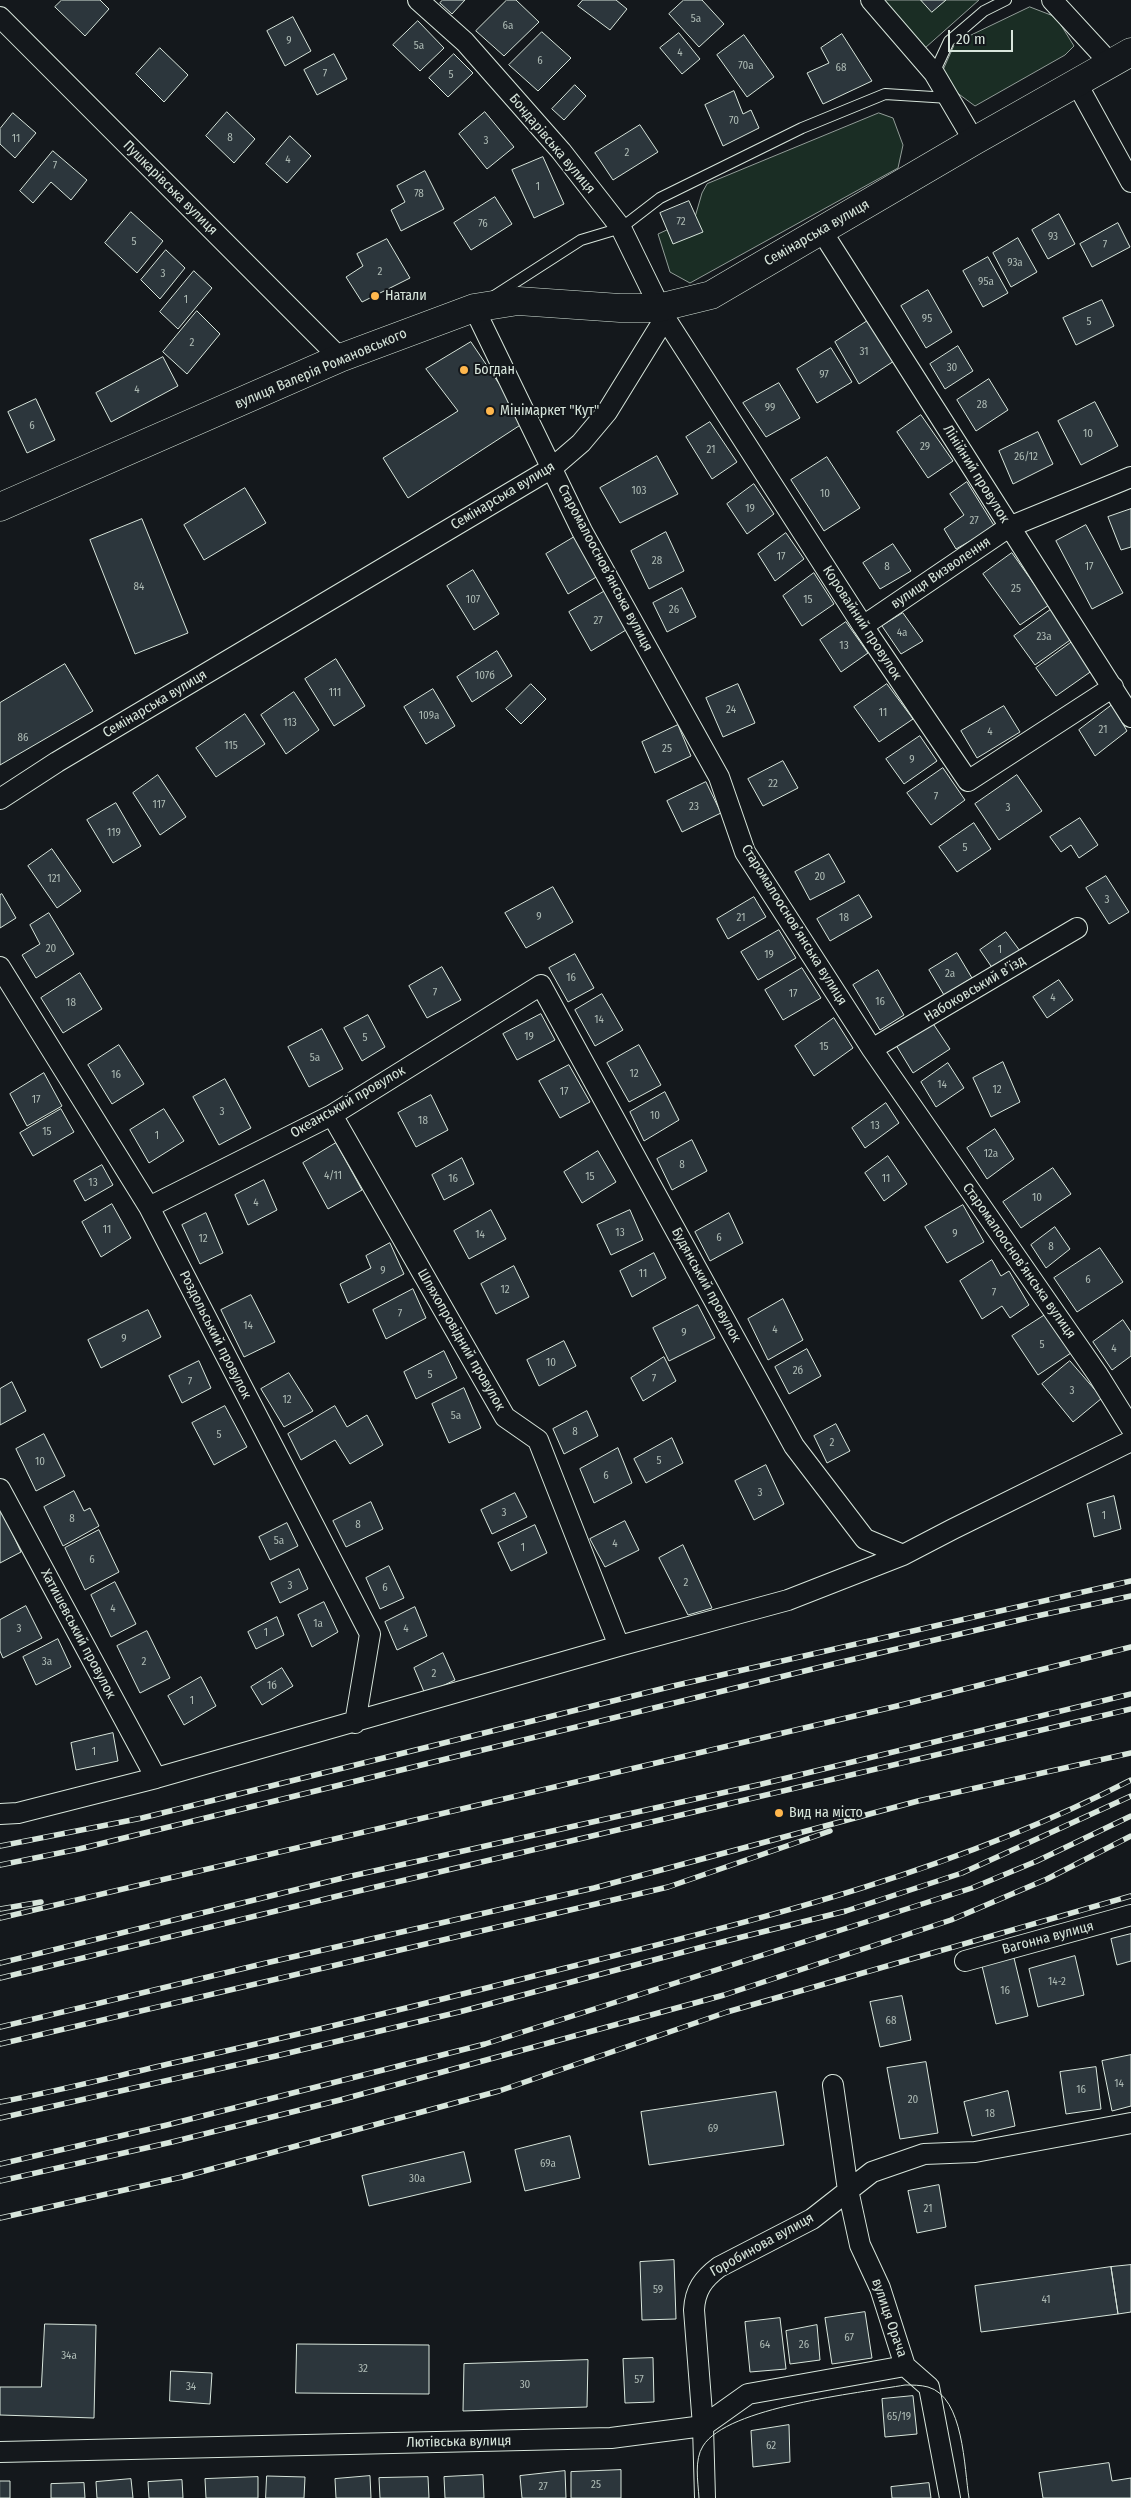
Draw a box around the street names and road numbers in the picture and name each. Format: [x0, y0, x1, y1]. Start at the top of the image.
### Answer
street label: Бондарівська вулиця [505, 91, 599, 197]
street label: Пушкарівська вулиця [119, 137, 221, 239]
street label: Семінарська вулиця [761, 196, 873, 270]
street label: вулиця Валерія Романовського [232, 325, 410, 413]
street label: Лінійний провулок [939, 422, 1013, 526]
street label: Семінарська вулиця [448, 458, 558, 534]
street label: Старомалооснов’янська вулиця [554, 482, 656, 654]
street label: вулиця Визволення [888, 533, 994, 613]
street label: Коровайний провулок [819, 563, 905, 683]
street label: Семінарська вулиця [100, 666, 210, 742]
street label: Старомалооснов’янська вулиця [738, 842, 850, 1008]
street label: Набоковський в’їзд [921, 952, 1029, 1026]
street label: Океанський провулок [288, 1062, 408, 1142]
street label: Старомалооснов’янська вулиця [959, 1180, 1079, 1342]
street label: Будянський провулок [668, 1225, 744, 1345]
street label: Шляхопровідний провулок [413, 1266, 509, 1414]
street label: Роздольський провулок [175, 1268, 255, 1402]
street label: Хатишевський провулок [37, 1566, 119, 1702]
street label: Вагонна вулиця [1000, 1918, 1096, 1958]
street label: Горобинова вулиця [707, 2210, 817, 2280]
street label: вулиця Орача [868, 2276, 910, 2360]
street label: Лютівська вулиця [406, 2433, 512, 2451]

